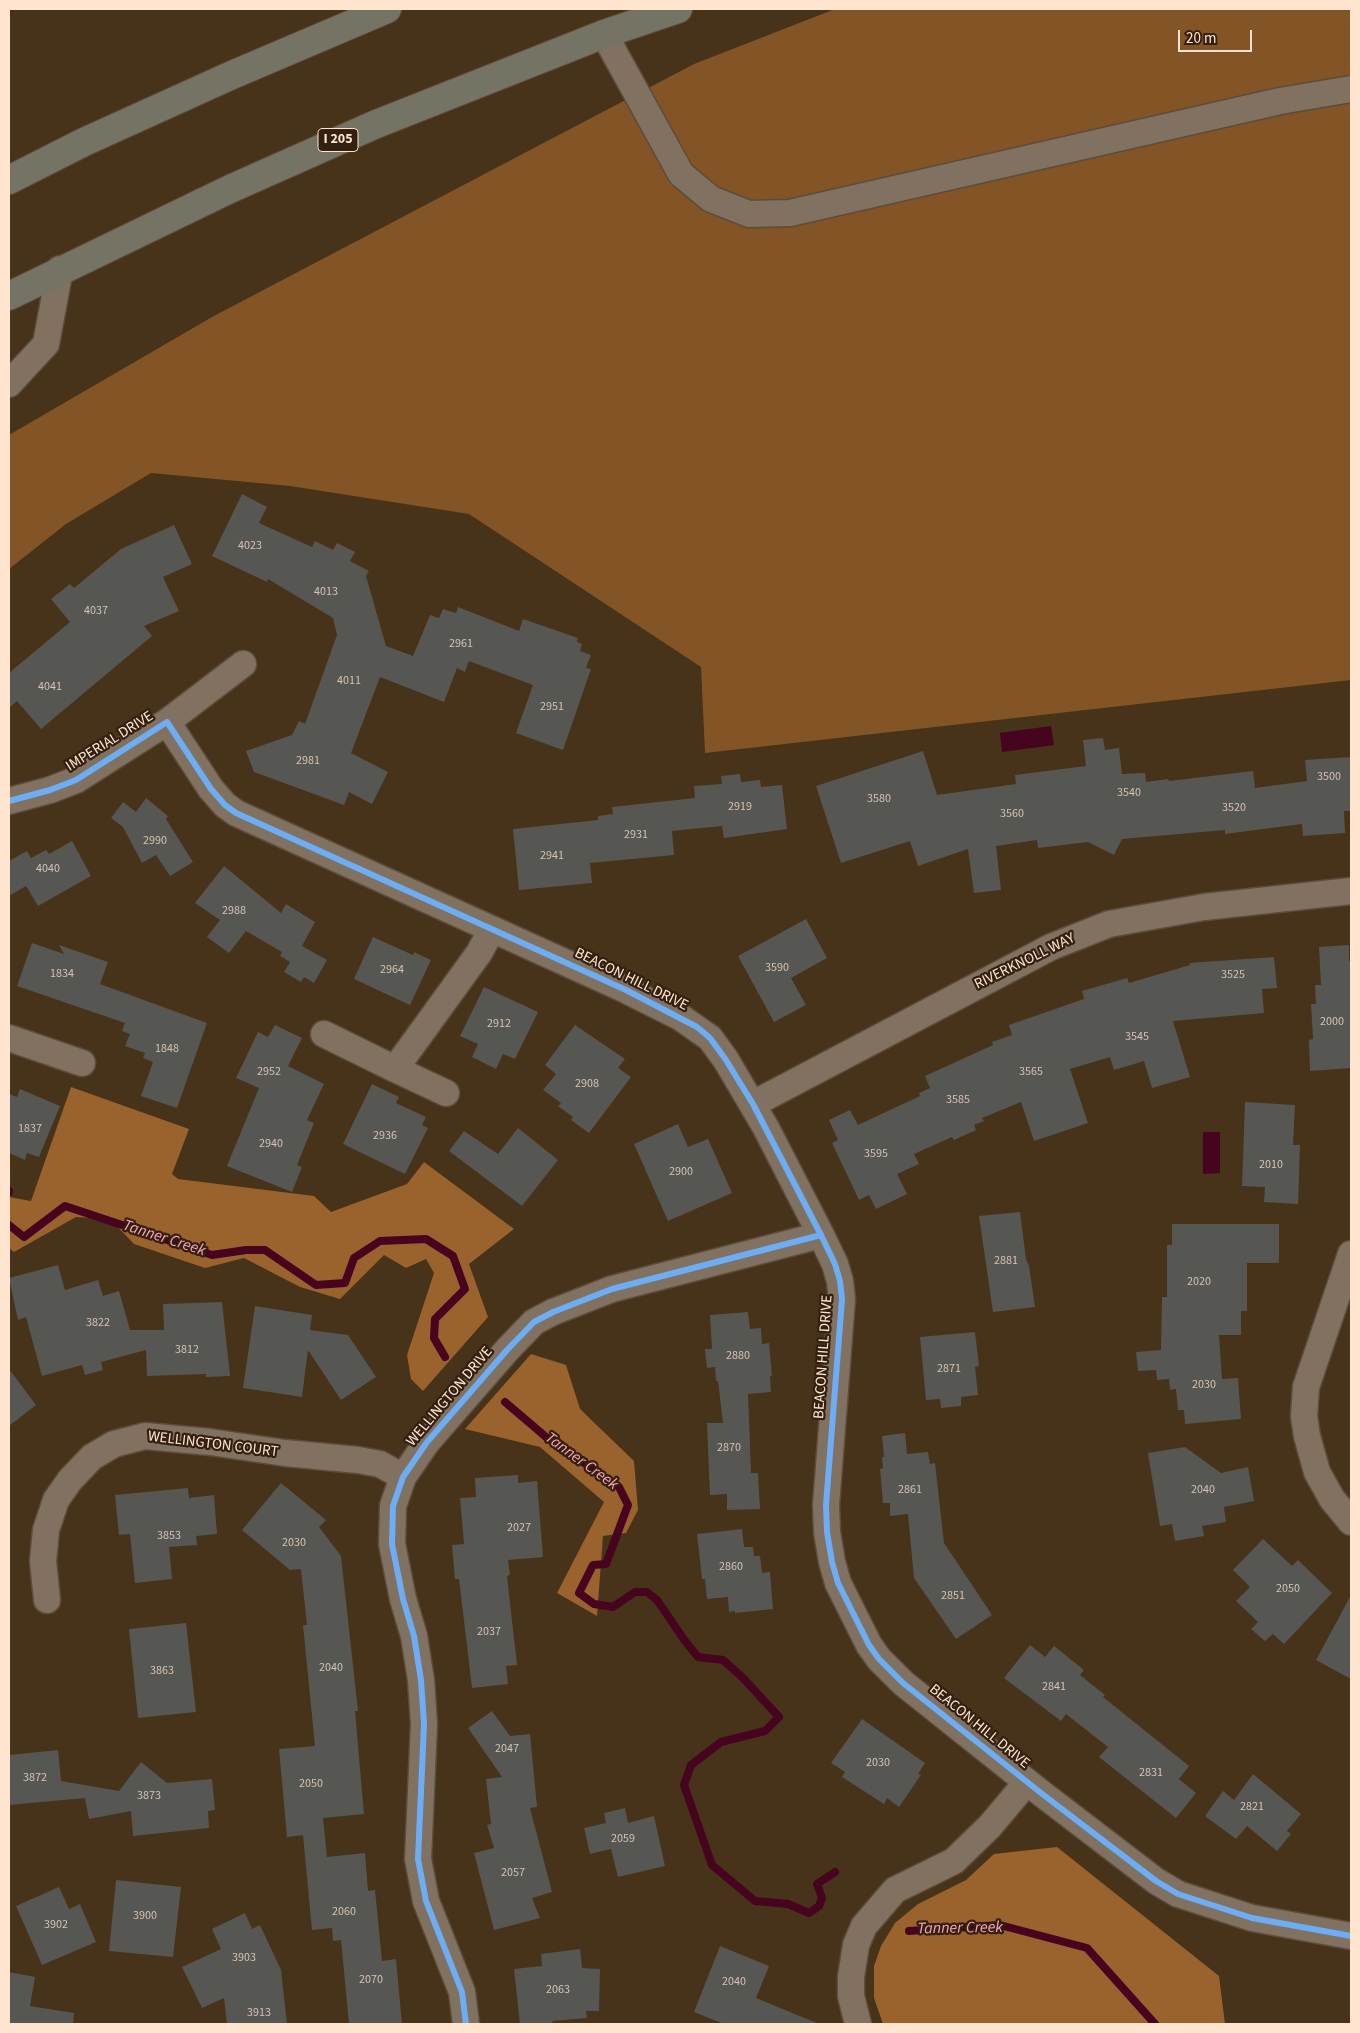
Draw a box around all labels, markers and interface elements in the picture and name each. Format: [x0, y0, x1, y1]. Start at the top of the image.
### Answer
scale bar [1180, 20, 1254, 52]
text: 20 m [1186, 28, 1216, 49]
road number: I 205 [318, 128, 358, 152]
house number: 4023 [238, 539, 262, 553]
house number: 4013 [314, 585, 338, 599]
house number: 4037 [84, 604, 108, 618]
house number: 2961 [449, 637, 473, 651]
house number: 4011 [337, 674, 361, 688]
house number: 4041 [38, 680, 62, 694]
house number: 2951 [540, 700, 564, 714]
street label: IMPERIAL DRIVE [63, 708, 157, 776]
house number: 2981 [296, 754, 320, 768]
house number: 3500 [1317, 770, 1341, 784]
house number: 3540 [1117, 786, 1141, 800]
house number: 3580 [867, 792, 891, 806]
house number: 2919 [728, 800, 752, 814]
house number: 3520 [1222, 801, 1246, 815]
house number: 3560 [1000, 807, 1024, 821]
house number: 2931 [624, 828, 648, 842]
house number: 2990 [143, 834, 167, 848]
house number: 2941 [540, 849, 564, 863]
house number: 4040 [36, 862, 60, 876]
house number: 2988 [222, 904, 246, 918]
street label: RIVERKNOLL WAY [972, 930, 1078, 994]
street label: BEACON HILL DRIVE [571, 945, 691, 1015]
house number: 3590 [765, 961, 789, 975]
house number: 2964 [380, 963, 404, 977]
house number: 1834 [50, 967, 74, 981]
house number: 3525 [1221, 968, 1245, 982]
house number: 2000 [1320, 1015, 1344, 1029]
house number: 2912 [487, 1017, 511, 1031]
house number: 3545 [1125, 1030, 1149, 1044]
house number: 1848 [155, 1042, 179, 1056]
house number: 2952 [257, 1065, 281, 1079]
house number: 3565 [1019, 1065, 1043, 1079]
house number: 2908 [575, 1077, 599, 1091]
house number: 3585 [946, 1093, 970, 1107]
house number: 1837 [18, 1122, 42, 1136]
house number: 2936 [373, 1129, 397, 1143]
house number: 2940 [259, 1137, 283, 1151]
house number: 3595 [864, 1147, 888, 1161]
house number: 2010 [1259, 1158, 1283, 1172]
house number: 2900 [669, 1165, 693, 1179]
water label: Tanner Creek [120, 1217, 208, 1261]
house number: 2881 [994, 1254, 1018, 1268]
house number: 2020 [1187, 1275, 1211, 1289]
street label: BEACON HILL DRIVE [811, 1294, 837, 1420]
house number: 3822 [86, 1316, 110, 1330]
house number: 3812 [175, 1343, 199, 1357]
street label: WELLINGTON DRIVE [403, 1344, 497, 1450]
house number: 2880 [726, 1349, 750, 1363]
house number: 2871 [937, 1362, 961, 1376]
house number: 2030 [1192, 1378, 1216, 1392]
street label: WELLINGTON COURT [147, 1428, 279, 1462]
water label: Tanner Creek [541, 1429, 621, 1495]
house number: 2870 [717, 1441, 741, 1455]
house number: 2861 [898, 1483, 922, 1497]
house number: 2040 [1191, 1483, 1215, 1497]
house number: 2027 [507, 1521, 531, 1535]
house number: 3853 [157, 1529, 181, 1543]
house number: 2030 [282, 1536, 306, 1550]
house number: 2860 [719, 1560, 743, 1574]
house number: 2050 [1276, 1582, 1300, 1596]
house number: 2851 [941, 1589, 965, 1603]
house number: 2037 [477, 1625, 501, 1639]
house number: 2040 [319, 1661, 343, 1675]
house number: 3863 [150, 1664, 174, 1678]
house number: 2841 [1042, 1680, 1066, 1694]
street label: BEACON HILL DRIVE [925, 1681, 1033, 1773]
house number: 2047 [495, 1742, 519, 1756]
house number: 2030 [866, 1756, 890, 1770]
house number: 2831 [1139, 1766, 1163, 1780]
house number: 3872 [23, 1771, 47, 1785]
house number: 2050 [299, 1777, 323, 1791]
house number: 3873 [137, 1789, 161, 1803]
house number: 2821 [1240, 1800, 1264, 1814]
house number: 2059 [611, 1832, 635, 1846]
house number: 2057 [501, 1866, 525, 1880]
house number: 2060 [332, 1905, 356, 1919]
house number: 3900 [133, 1909, 157, 1923]
house number: 3902 [44, 1918, 68, 1932]
water label: Tanner Creek [917, 1919, 1003, 1939]
house number: 3903 [232, 1951, 256, 1965]
house number: 2070 [359, 1973, 383, 1987]
house number: 2040 [722, 1975, 746, 1989]
house number: 2063 [546, 1983, 570, 1997]
house number: 3913 [247, 2006, 271, 2020]

